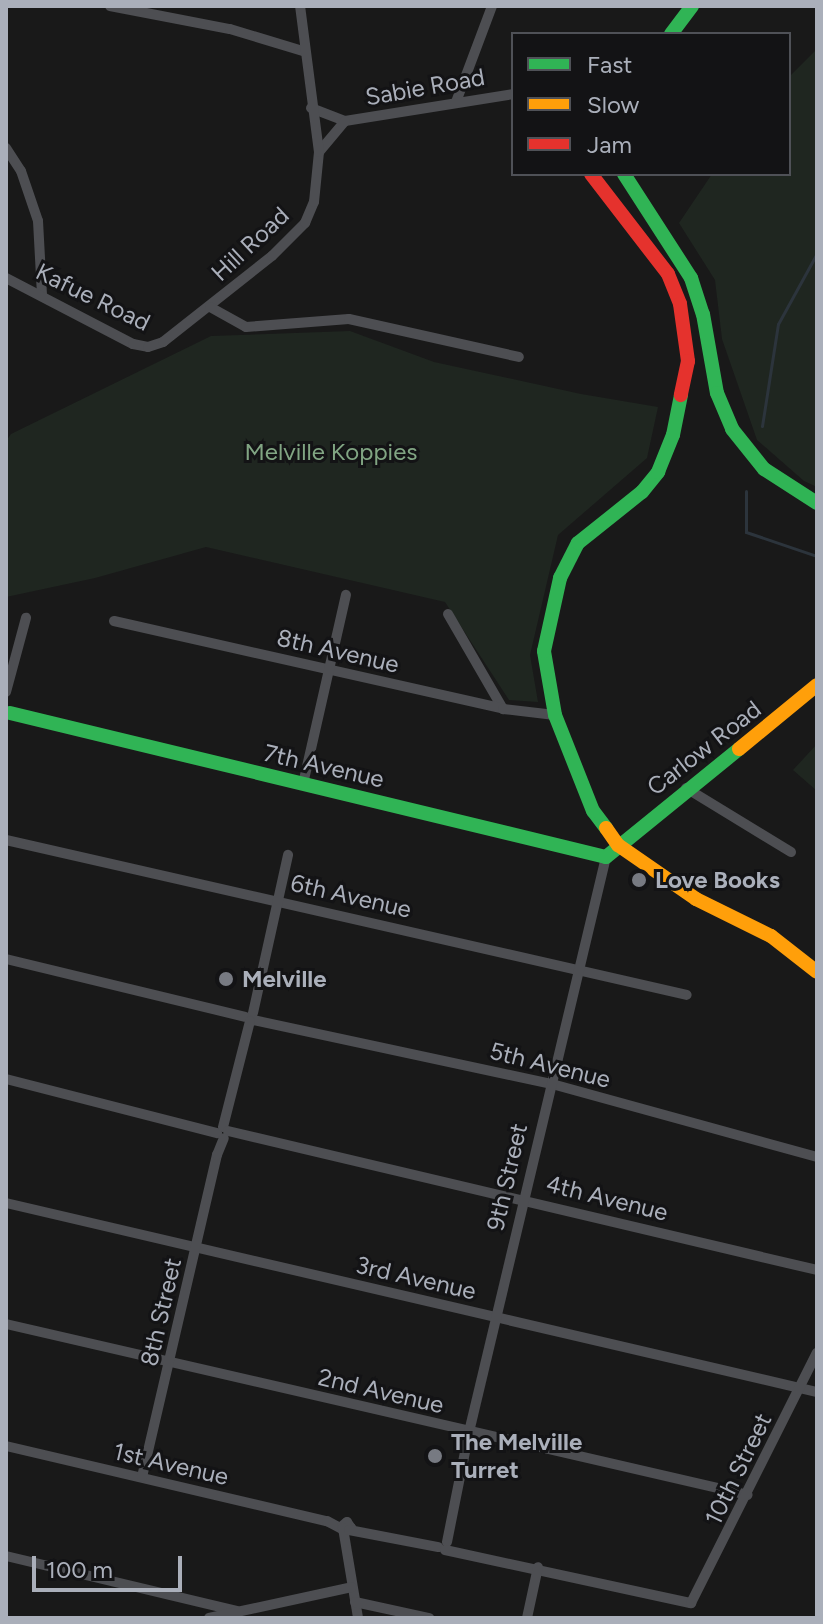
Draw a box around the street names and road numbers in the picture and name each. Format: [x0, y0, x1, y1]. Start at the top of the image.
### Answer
street label: Sabie Road [363, 62, 487, 112]
street label: Hill Road [205, 201, 295, 287]
street label: Kafue Road [31, 257, 155, 337]
street label: 8th Avenue [274, 623, 402, 679]
street label: Carlow Road [641, 695, 767, 801]
street label: 7th Avenue [261, 738, 387, 794]
street label: 6th Avenue [288, 868, 414, 924]
street label: 5th Avenue [487, 1036, 613, 1094]
street label: 9th Street [481, 1121, 533, 1233]
street label: 4th Avenue [543, 1169, 671, 1227]
street label: 3rd Avenue [353, 1250, 479, 1306]
street label: 8th Street [135, 1255, 187, 1369]
street label: 2nd Avenue [315, 1363, 447, 1419]
street label: 10th Street [699, 1408, 777, 1530]
street label: 1st Avenue [111, 1437, 231, 1491]

